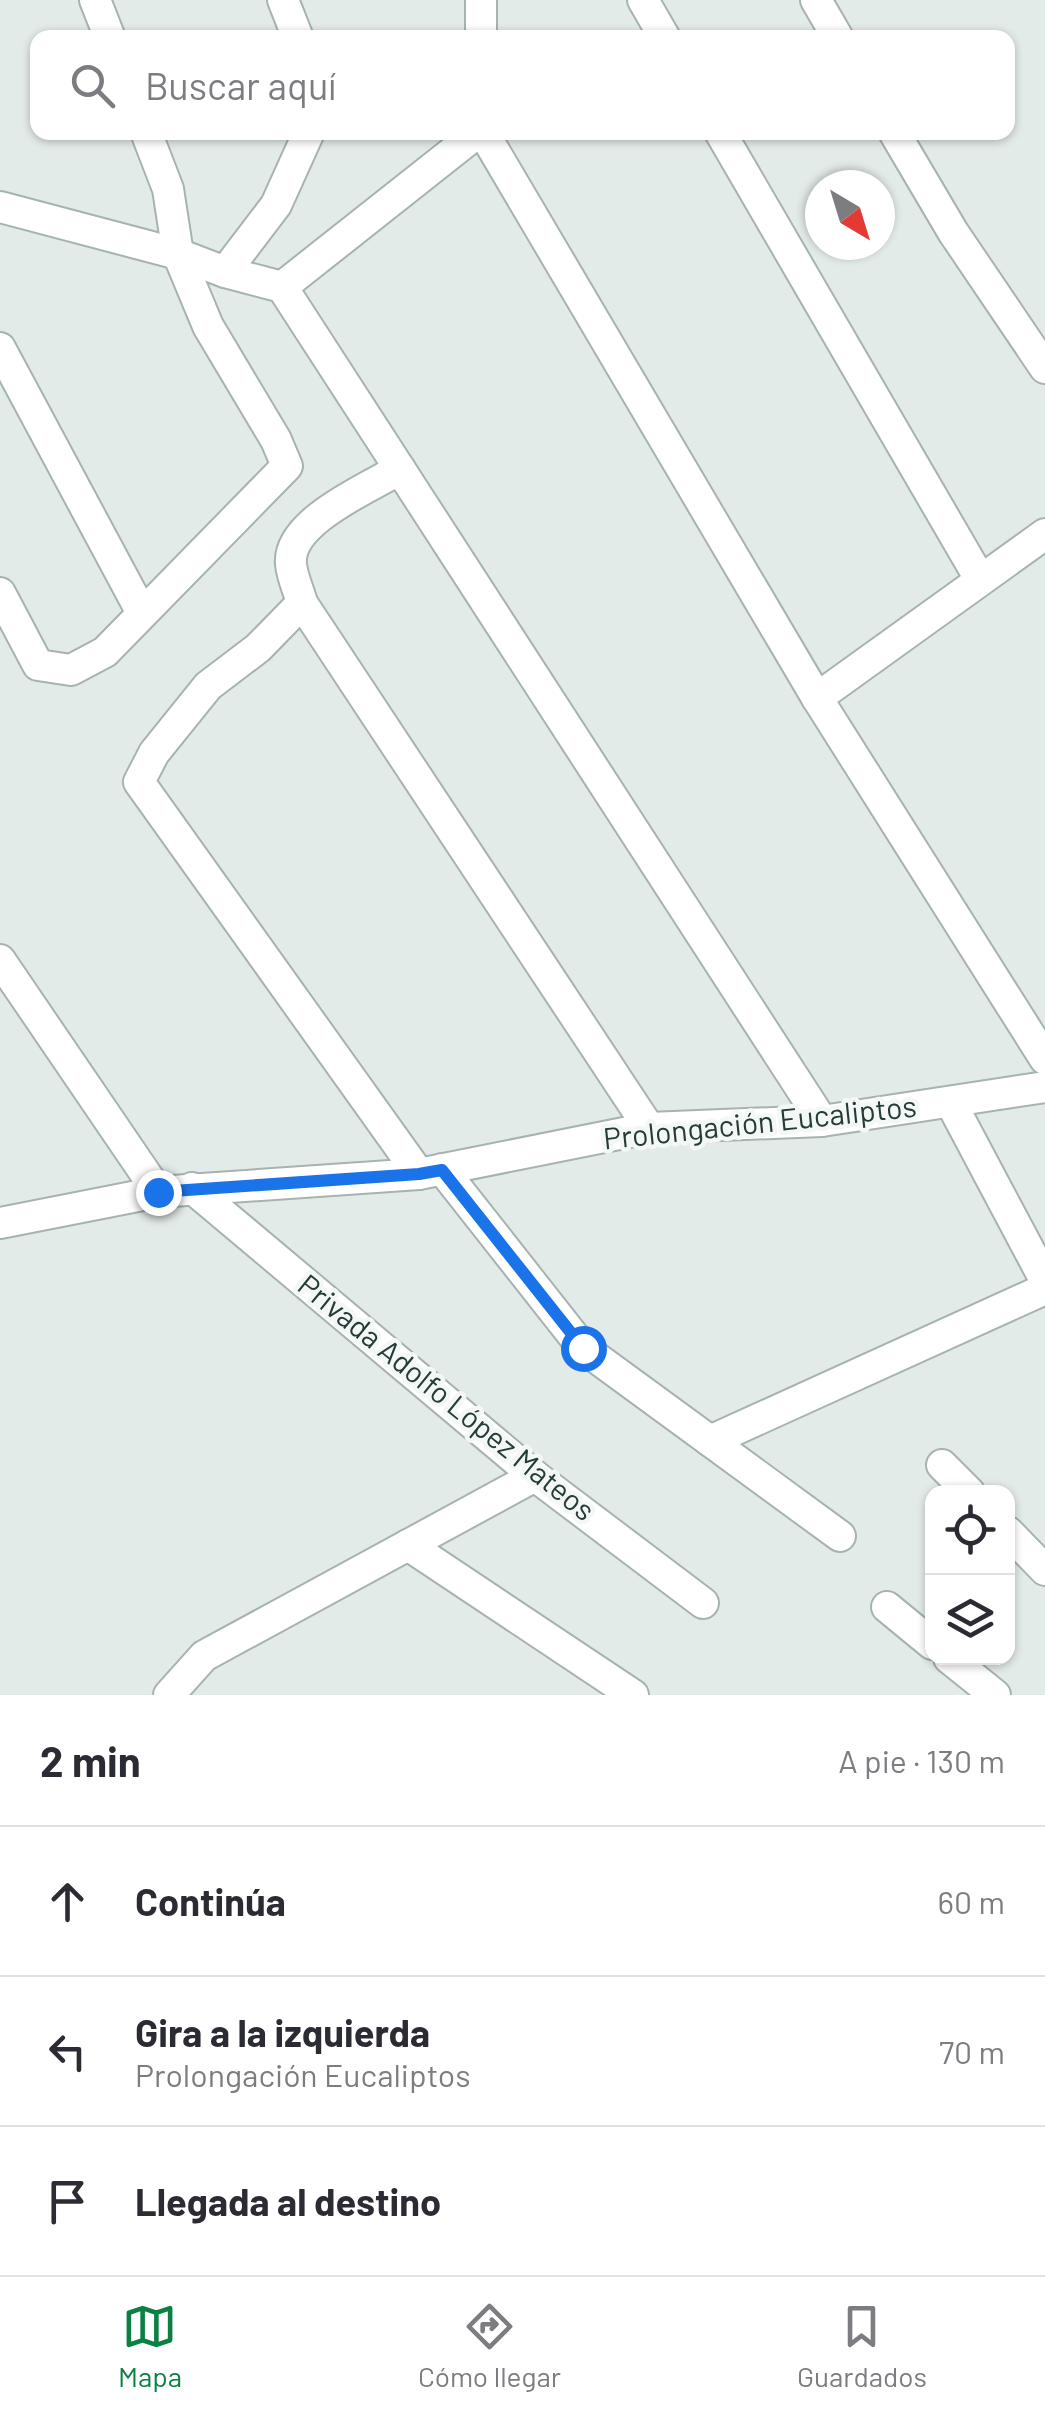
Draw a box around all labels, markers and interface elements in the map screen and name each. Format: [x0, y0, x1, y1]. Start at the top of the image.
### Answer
search box [30, 30, 1015, 140]
icon: search [65, 58, 120, 113]
text: Buscar aquí [145, 62, 336, 108]
north arrow [805, 170, 895, 260]
street label: Prolongación Eucaliptos [601, 1087, 918, 1155]
route end [136, 1170, 182, 1216]
street label: Privada Adolfo López Mateos [292, 1266, 603, 1527]
route start [561, 1326, 607, 1372]
map controls [925, 1485, 1015, 1665]
button: locate [925, 1485, 1015, 1575]
button: layers [925, 1575, 1015, 1665]
text: 2 min [40, 1735, 141, 1785]
text: A pie · 130 m [838, 1741, 1005, 1779]
icon: ahead [40, 1874, 95, 1929]
text: Continúa [135, 1878, 286, 1924]
text: 60 m [938, 1882, 1005, 1920]
text: Gira a la izquierda [135, 2009, 430, 2055]
icon: left [40, 2024, 95, 2079]
text: 70 m [939, 2032, 1005, 2070]
text: Prolongación Eucaliptos [135, 2055, 471, 2093]
icon: arrive [40, 2174, 95, 2229]
text: Llegada al destino [135, 2178, 441, 2224]
tab: Mapa [118, 2299, 182, 2393]
tab: Cómo llegar [418, 2299, 561, 2393]
tab: Guardados [797, 2299, 927, 2393]

